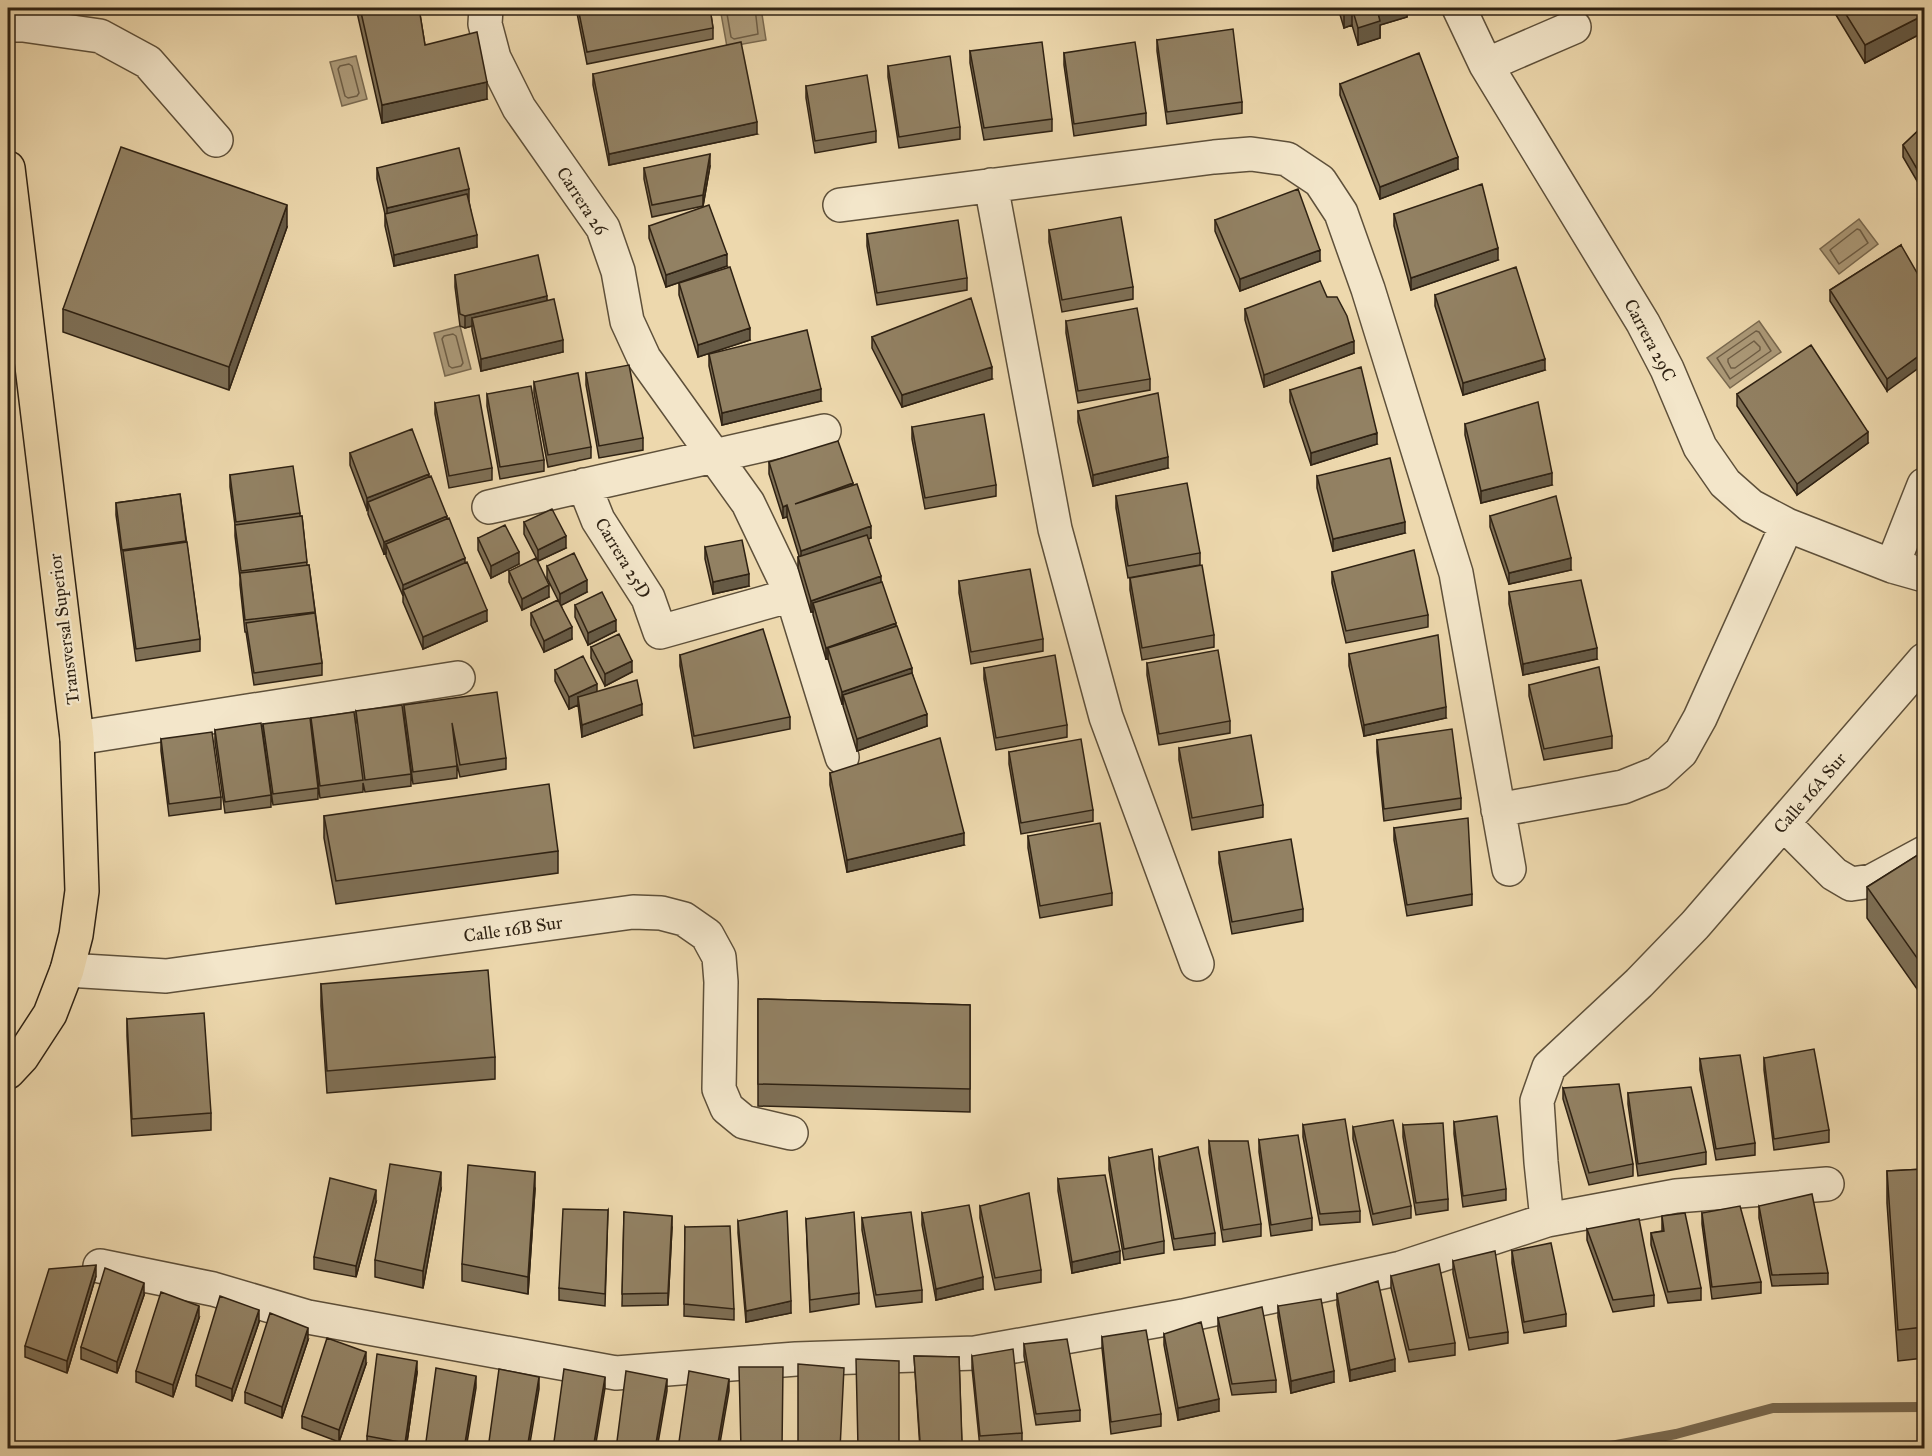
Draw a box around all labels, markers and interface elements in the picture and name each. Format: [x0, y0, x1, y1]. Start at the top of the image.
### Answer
street label: Carrera 26 [552, 163, 613, 240]
street label: Carrera 29C [1619, 295, 1681, 385]
street label: Carrera 25D [590, 514, 656, 602]
street label: Transversal Superior [44, 552, 84, 706]
street label: Calle 16A Sur [1769, 748, 1851, 838]
street label: Calle 16B Sur [462, 911, 564, 947]

